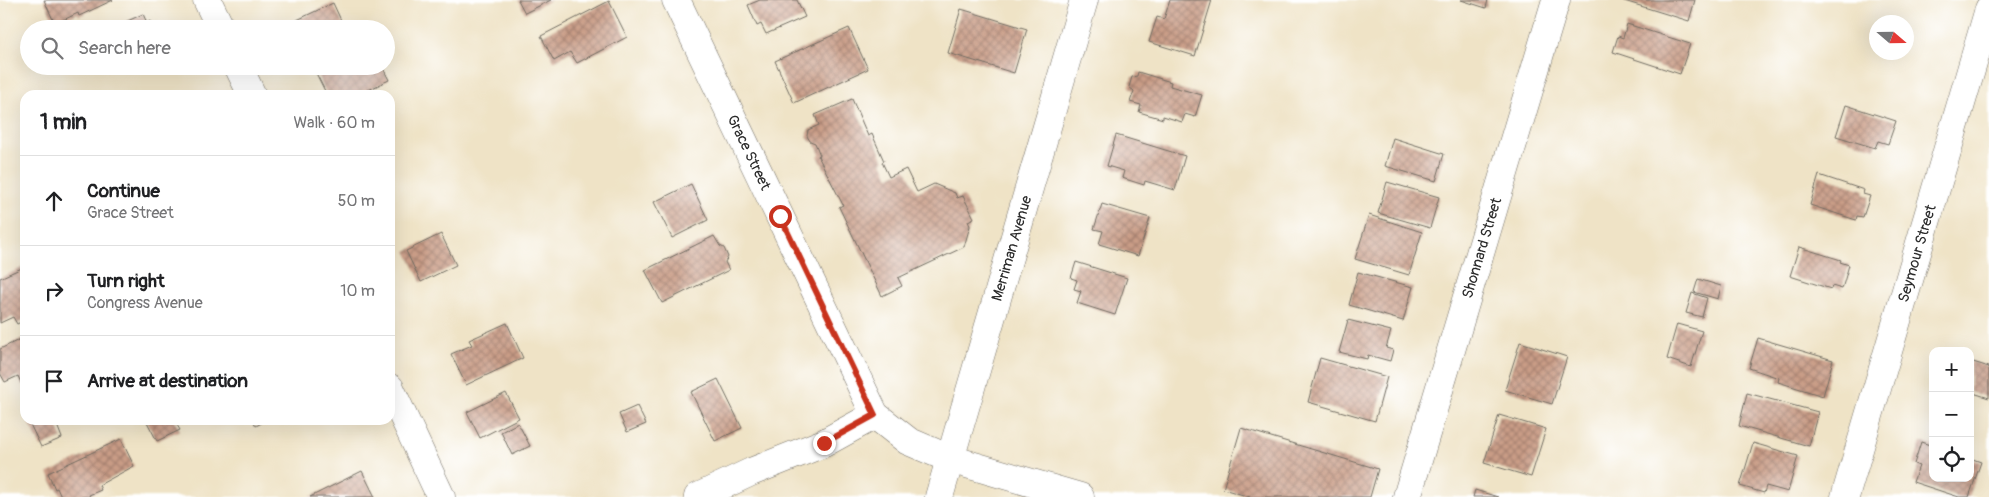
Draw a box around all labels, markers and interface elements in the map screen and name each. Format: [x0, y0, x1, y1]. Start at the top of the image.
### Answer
north arrow [1869, 15, 1914, 60]
search box [20, 20, 395, 75]
icon: search [38, 34, 66, 62]
text: Search here [78, 36, 171, 60]
text: 1 min [40, 109, 87, 136]
street label: Grace Street [722, 112, 775, 194]
text: Walk · 60 m [293, 113, 375, 133]
text: Continue [87, 179, 160, 203]
icon: ahead [40, 187, 68, 215]
text: 50 m [338, 191, 375, 211]
street label: Merriman Avenue [988, 193, 1037, 304]
street label: Shonnard Street [1458, 195, 1506, 301]
street label: Seymour Street [1894, 202, 1941, 305]
text: Grace Street [87, 203, 174, 223]
route start [769, 205, 792, 228]
text: Turn right [87, 269, 165, 293]
icon: right [40, 277, 68, 305]
text: 10 m [340, 281, 375, 301]
text: Congress Avenue [87, 293, 203, 313]
map controls [1929, 347, 1974, 482]
button: + [1929, 347, 1974, 392]
icon: arrive [40, 367, 68, 395]
text: Arrive at destination [87, 369, 248, 393]
button: − [1929, 392, 1974, 437]
route end [813, 432, 836, 455]
button: locate [1929, 437, 1974, 482]

